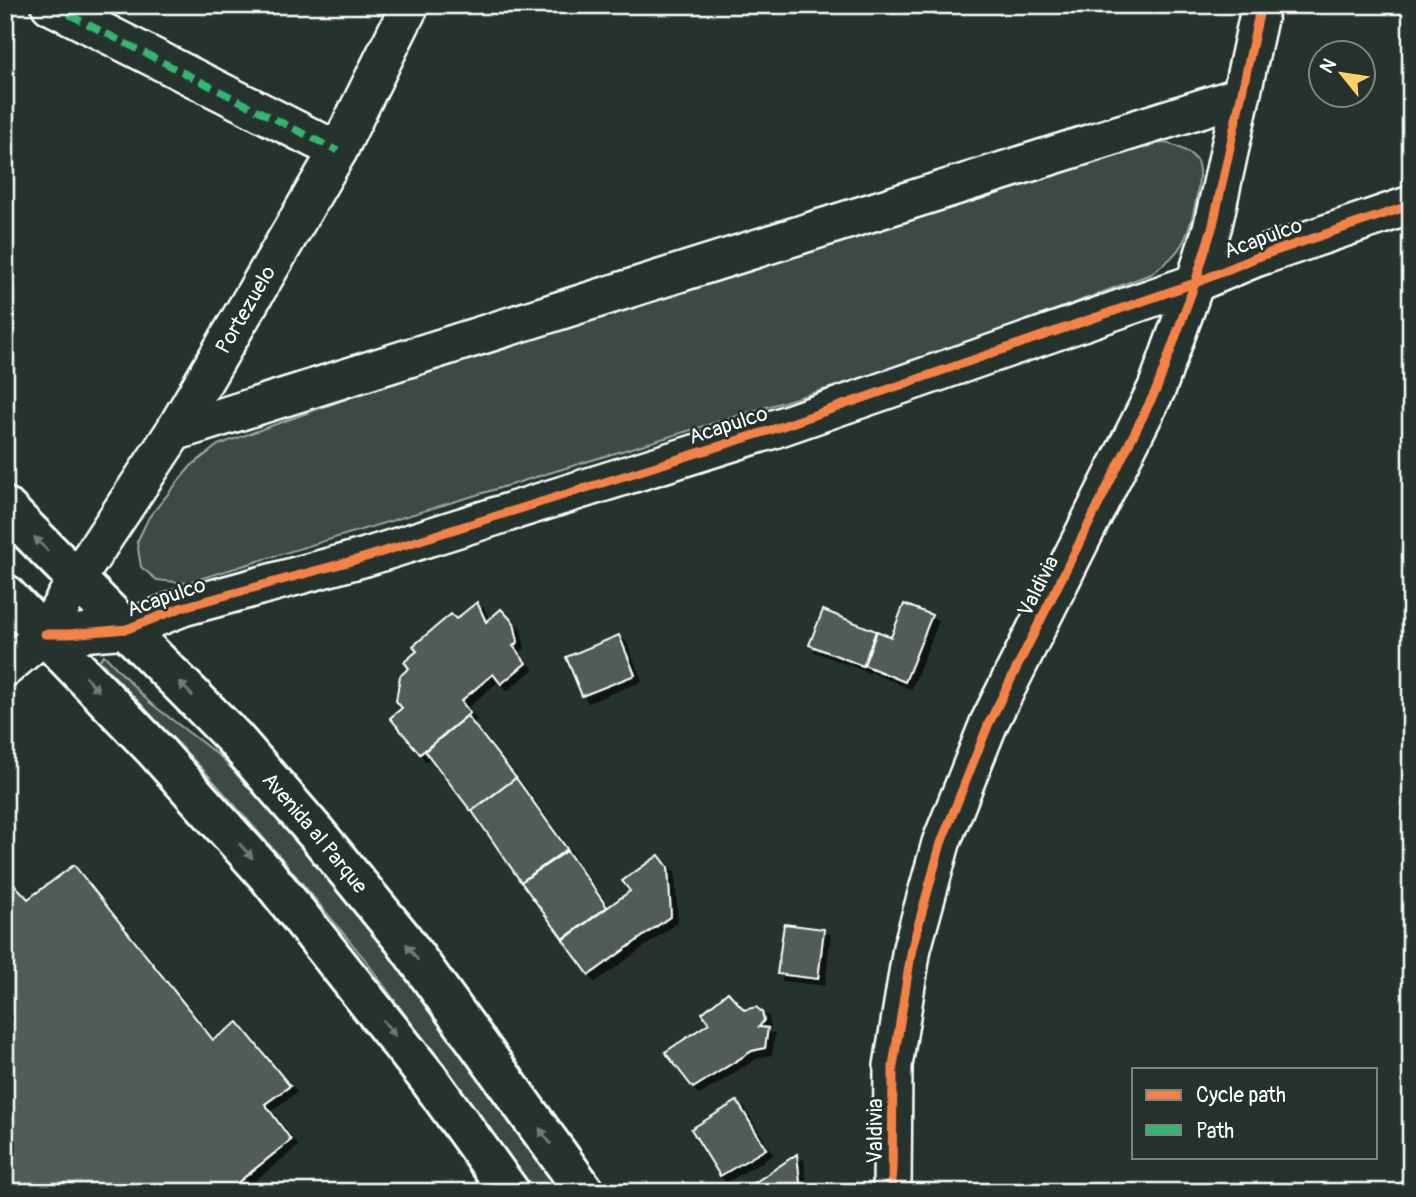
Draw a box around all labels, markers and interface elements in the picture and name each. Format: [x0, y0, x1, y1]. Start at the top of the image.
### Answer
north arrow [1308, 38, 1378, 108]
text: N [1315, 54, 1342, 78]
street label: Acapulco [1220, 212, 1306, 265]
street label: Portezuelo [210, 261, 282, 359]
street label: Acapulco [685, 400, 771, 451]
one-way arrow [32, 535, 49, 552]
street label: Valdivia [1012, 551, 1065, 621]
street label: Acapulco [123, 571, 209, 624]
one-way arrow [84, 675, 100, 692]
one-way arrow [178, 682, 195, 698]
street label: Avenida al Parque [256, 767, 374, 900]
one-way arrow [238, 842, 254, 860]
one-way arrow [405, 943, 419, 961]
one-way arrow [381, 1019, 396, 1037]
legend [1132, 1068, 1378, 1158]
text: Cycle path [1196, 1082, 1286, 1109]
street label: Valdivia [862, 1099, 889, 1163]
text: Path [1196, 1118, 1234, 1145]
one-way arrow [538, 1127, 552, 1146]

